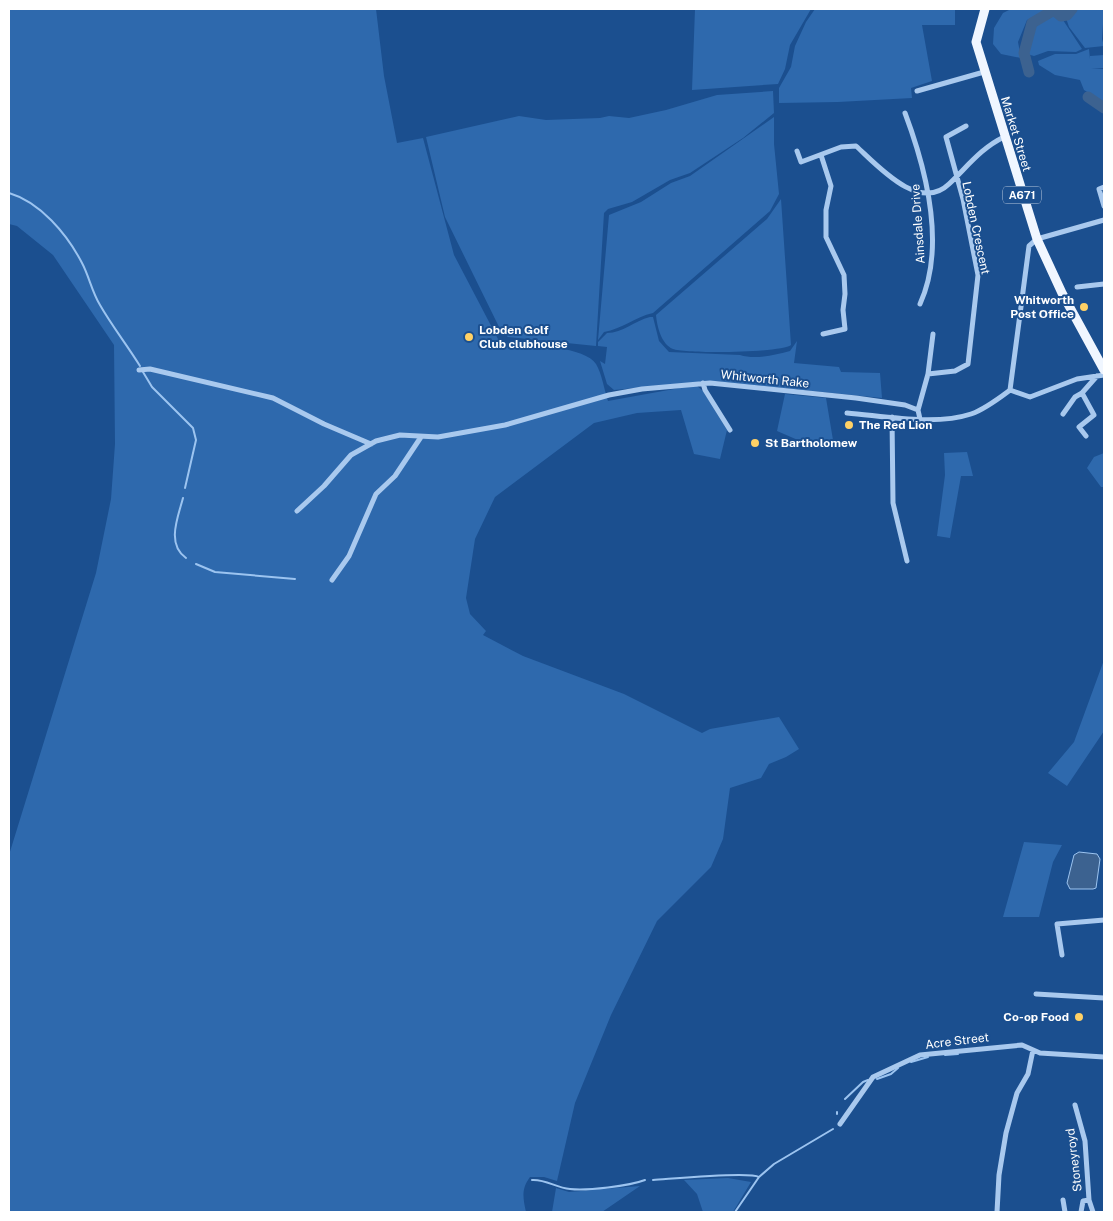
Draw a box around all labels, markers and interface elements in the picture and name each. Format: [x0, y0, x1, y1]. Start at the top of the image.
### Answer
street label: Market Street [998, 95, 1034, 173]
street label: Lobden Crescent [959, 180, 993, 276]
street label: Ainsdale Drive [908, 183, 928, 264]
road number: A671 [1003, 186, 1041, 204]
place label: Whitworth Post Office [1010, 293, 1074, 321]
marker: Whitworth Post Office [1078, 301, 1090, 313]
place label: Lobden Golf Club clubhouse [479, 323, 568, 351]
marker: Lobden Golf Club clubhouse [463, 331, 475, 343]
street label: Whitworth Rake [720, 367, 810, 391]
place label: The Red Lion [859, 418, 932, 432]
marker: The Red Lion [843, 419, 855, 431]
place label: St Bartholomew [765, 436, 858, 450]
marker: St Bartholomew [749, 437, 761, 449]
place label: Co-op Food [1003, 1010, 1069, 1024]
marker: Co-op Food [1073, 1011, 1085, 1023]
street label: Acre Street [924, 1030, 990, 1052]
street label: Stoneyroyd [1063, 1127, 1085, 1193]

